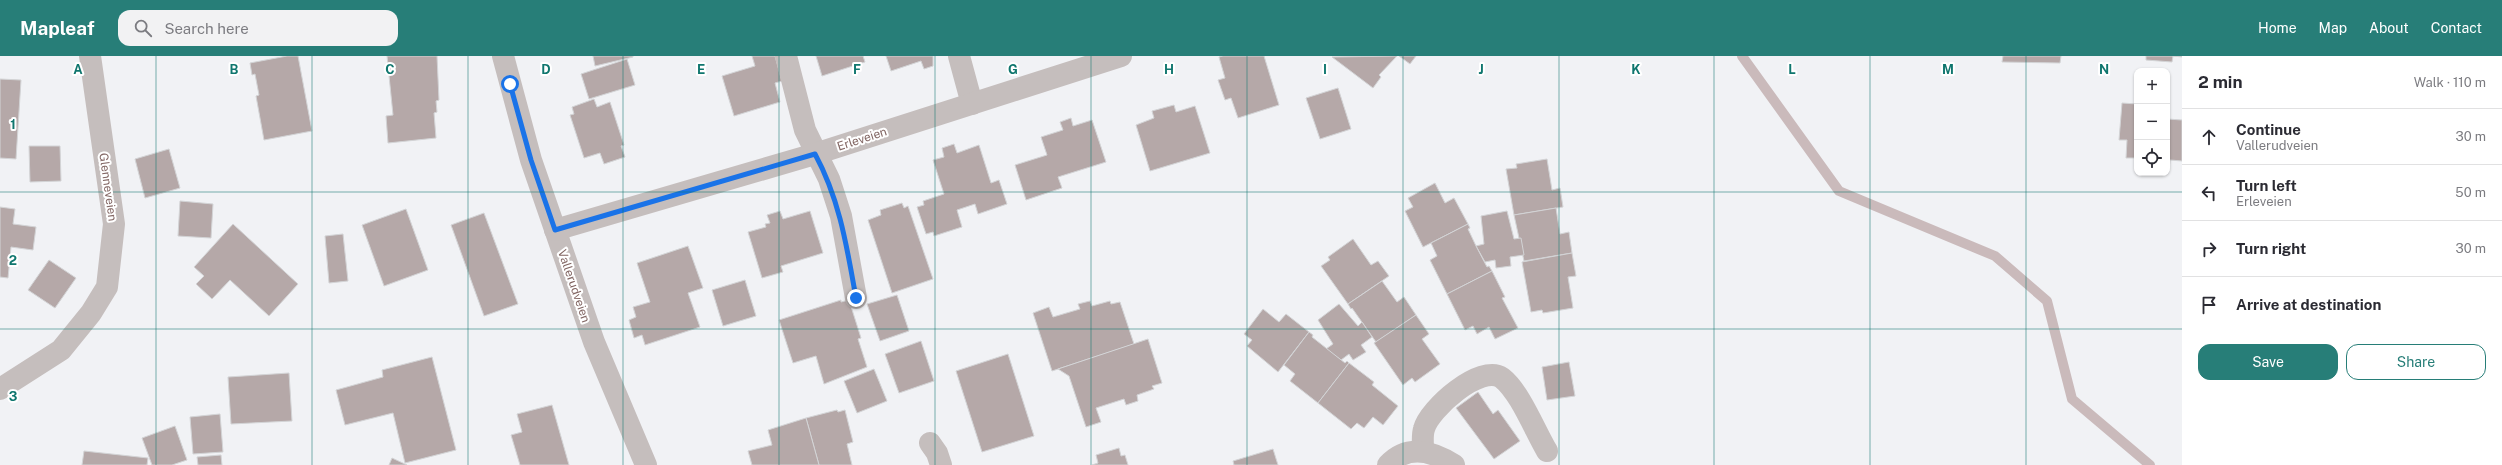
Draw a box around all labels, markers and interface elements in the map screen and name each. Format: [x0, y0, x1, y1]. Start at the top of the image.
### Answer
search box [118, 10, 398, 46]
text: Mapleaf [20, 17, 94, 39]
icon: search [132, 17, 154, 39]
text: Search here [164, 20, 249, 37]
text: Home [2258, 20, 2297, 36]
text: Map [2319, 20, 2347, 36]
text: About [2369, 20, 2409, 36]
text: Contact [2431, 20, 2482, 36]
text: A [73, 62, 83, 77]
text: B [230, 62, 239, 77]
text: C [385, 62, 395, 77]
text: D [541, 62, 551, 77]
text: E [697, 62, 705, 77]
text: F [853, 62, 861, 77]
text: G [1008, 62, 1018, 77]
text: H [1164, 62, 1174, 77]
text: I [1323, 62, 1327, 77]
text: J [1478, 62, 1484, 77]
text: K [1631, 62, 1641, 77]
text: L [1788, 62, 1796, 77]
text: M [1942, 62, 1954, 77]
text: N [2099, 62, 2109, 77]
map controls [2134, 68, 2170, 176]
button: + [2134, 68, 2170, 104]
text: 2 min [2198, 72, 2243, 92]
route start [501, 75, 519, 93]
text: Walk · 110 m [2414, 75, 2486, 90]
button: − [2134, 104, 2170, 140]
text: 1 [10, 117, 16, 132]
text: Continue [2236, 121, 2301, 138]
street label: Erleveien [835, 124, 889, 154]
icon: ahead [2198, 126, 2220, 148]
text: 30 m [2456, 129, 2486, 144]
text: Vallerudveien [2236, 138, 2318, 153]
button: locate [2134, 140, 2170, 176]
street label: Glenneveien [96, 152, 120, 222]
text: Turn left [2236, 177, 2297, 194]
icon: left [2198, 182, 2220, 204]
text: 50 m [2455, 185, 2486, 200]
text: Erleveien [2236, 194, 2292, 209]
icon: right [2198, 238, 2220, 260]
text: Turn right [2236, 240, 2306, 257]
text: 30 m [2456, 241, 2486, 256]
street label: Vallerudveien [555, 248, 593, 324]
text: 2 [9, 253, 17, 268]
route end [847, 289, 865, 307]
icon: arrive [2198, 294, 2220, 316]
text: Arrive at destination [2236, 296, 2381, 313]
button: Save [2198, 344, 2338, 380]
button: Share [2346, 344, 2486, 380]
text: 3 [9, 389, 18, 404]

